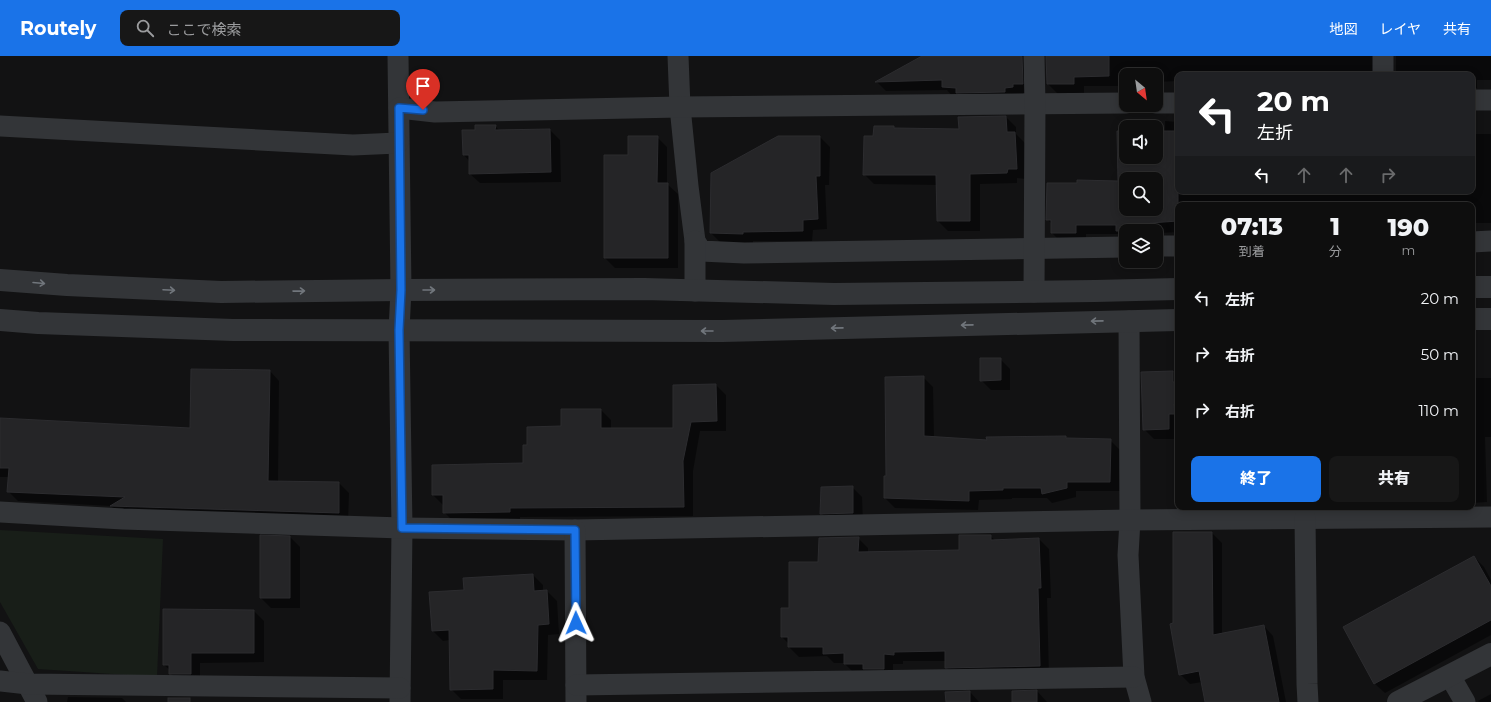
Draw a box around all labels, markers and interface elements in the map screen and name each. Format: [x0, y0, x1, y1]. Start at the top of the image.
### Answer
search box [120, 10, 400, 46]
text: Routely [20, 17, 96, 40]
icon: search [134, 17, 156, 39]
text: ここで検索 [166, 20, 242, 39]
text: 地図 [1329, 20, 1357, 38]
text: レイヤ [1379, 20, 1421, 38]
text: 共有 [1443, 20, 1471, 38]
north arrow [1119, 68, 1163, 112]
map controls [1119, 68, 1163, 268]
pin [406, 69, 440, 110]
icon: arrive [412, 75, 434, 97]
text: 20 m [1257, 84, 1330, 118]
icon: left [1191, 88, 1243, 140]
button: sound [1119, 120, 1163, 164]
text: 左折 [1257, 122, 1293, 144]
icon: left [1251, 164, 1273, 186]
icon: ahead [1293, 164, 1315, 186]
icon: ahead [1335, 164, 1357, 186]
icon: right [1377, 164, 1399, 186]
button: search [1119, 172, 1163, 216]
text: 07:13 [1221, 212, 1283, 241]
text: 1 [1330, 212, 1340, 241]
text: 190 [1387, 213, 1429, 242]
button: layers [1119, 224, 1163, 268]
text: m [1401, 242, 1415, 258]
text: 到着 [1239, 243, 1265, 259]
text: 分 [1329, 243, 1342, 259]
one-way arrow [32, 279, 45, 287]
one-way arrow [162, 286, 175, 294]
one-way arrow [422, 286, 435, 294]
one-way arrow [292, 287, 305, 295]
icon: left [1191, 287, 1213, 309]
text: 20 m [1421, 289, 1459, 308]
text: 左折 [1225, 290, 1255, 309]
one-way arrow [1091, 318, 1104, 325]
one-way arrow [961, 321, 974, 328]
one-way arrow [831, 324, 844, 332]
one-way arrow [701, 327, 714, 335]
icon: right [1191, 343, 1213, 365]
text: 50 m [1421, 345, 1459, 364]
text: 右折 [1225, 346, 1255, 365]
icon: right [1191, 399, 1213, 421]
text: 110 m [1418, 401, 1459, 420]
text: 右折 [1225, 402, 1255, 421]
button: 終了 [1191, 456, 1321, 502]
button: 共有 [1329, 456, 1459, 502]
position arrow [555, 602, 597, 644]

